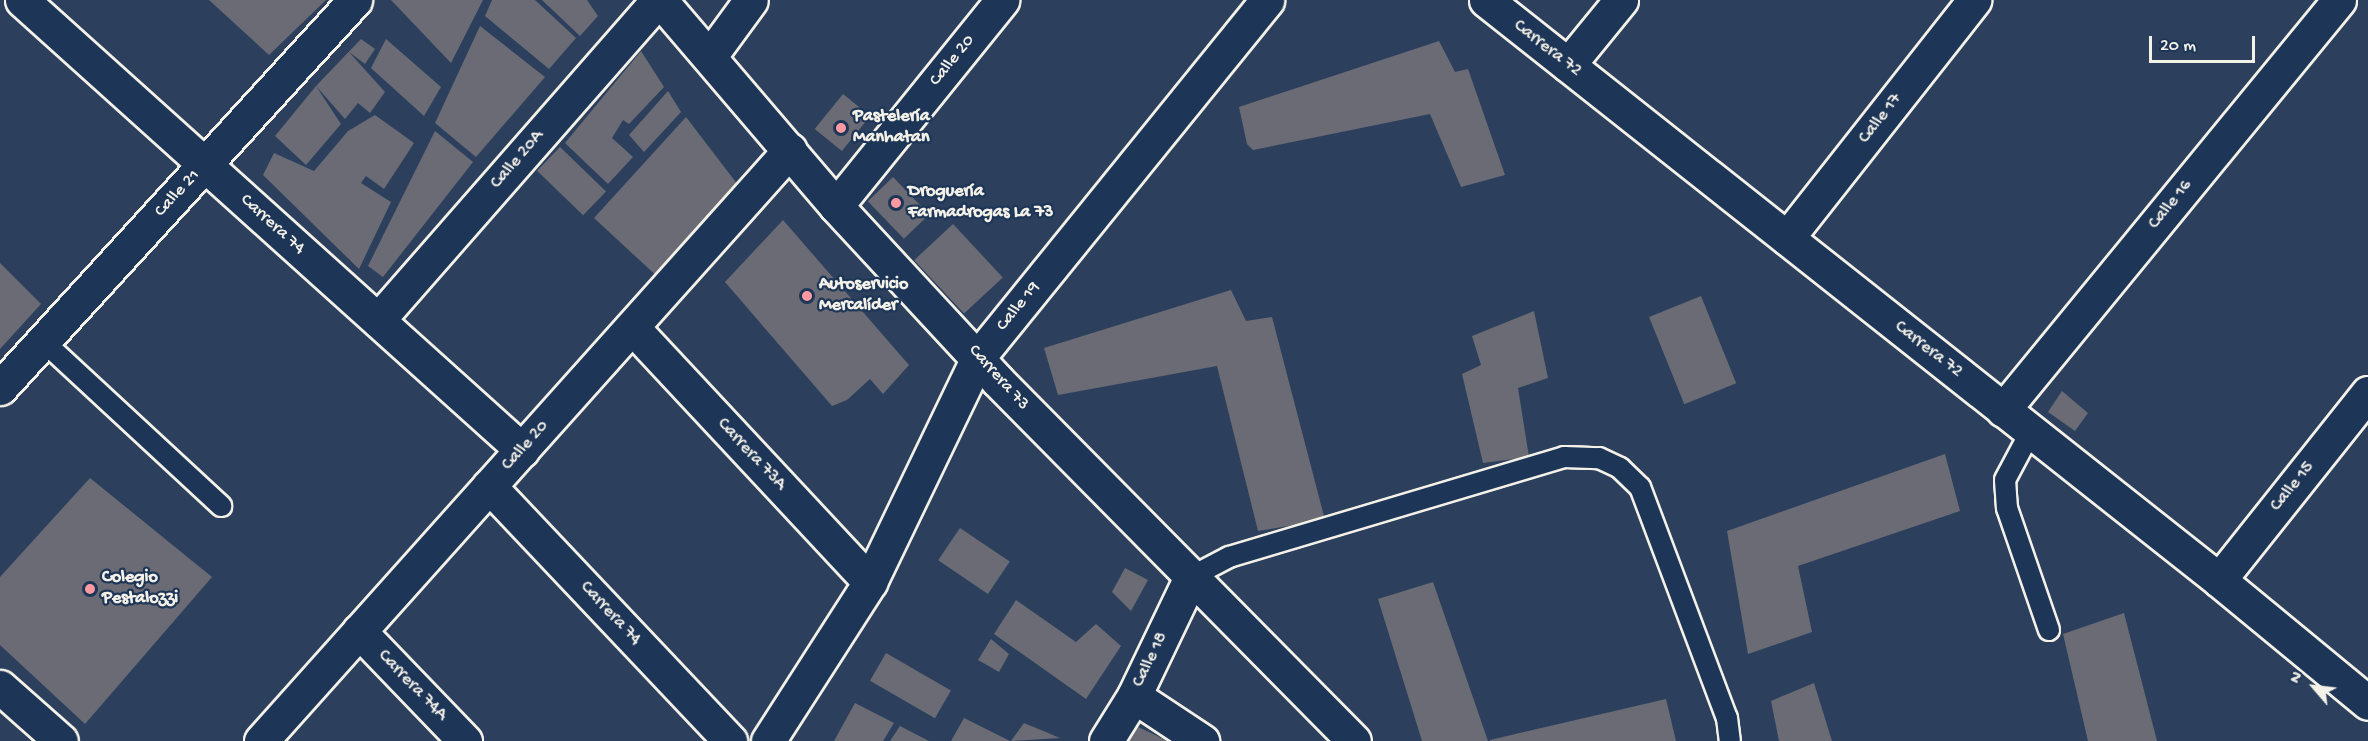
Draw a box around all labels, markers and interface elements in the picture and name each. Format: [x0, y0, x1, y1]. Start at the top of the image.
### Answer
street label: Carrera 72 [1509, 16, 1585, 82]
scale bar [2152, 24, 2258, 62]
street label: Calle 20 [926, 31, 980, 91]
text: 20 m [2160, 36, 2196, 57]
street label: Calle 17 [1855, 90, 1907, 148]
place label: Pastelería Manhatan [853, 107, 930, 150]
marker: Pastelería Manhatan [834, 121, 848, 135]
street label: Calle 20A [487, 126, 549, 194]
street label: Calle 21 [151, 166, 205, 222]
street label: Calle 16 [2144, 176, 2198, 234]
place label: Droguería Farmadrogas La 73 [908, 182, 1053, 224]
street label: Carrera 74 [235, 190, 309, 260]
marker: Droguería Farmadrogas La 73 [889, 196, 903, 210]
place label: Autoservicio Mercalíder [819, 275, 908, 318]
street label: Calle 19 [993, 278, 1045, 336]
marker: Autoservicio Mercalíder [800, 289, 814, 303]
street label: Carrera 72 [1890, 317, 1966, 383]
street label: Carrera 73 [963, 341, 1033, 415]
street label: Carrera 73A [712, 414, 790, 496]
street label: Calle 20 [498, 416, 554, 476]
street label: Calle 15 [2266, 458, 2320, 516]
place label: Colegio Pestalozzi [102, 568, 178, 610]
street label: Carrera 74 [575, 577, 645, 651]
marker: Colegio Pestalozzi [83, 582, 97, 596]
street label: Calle 18 [1129, 629, 1173, 691]
street label: Carrera 74A [373, 646, 451, 726]
north arrow [2284, 657, 2344, 717]
text: N [2287, 669, 2309, 687]

